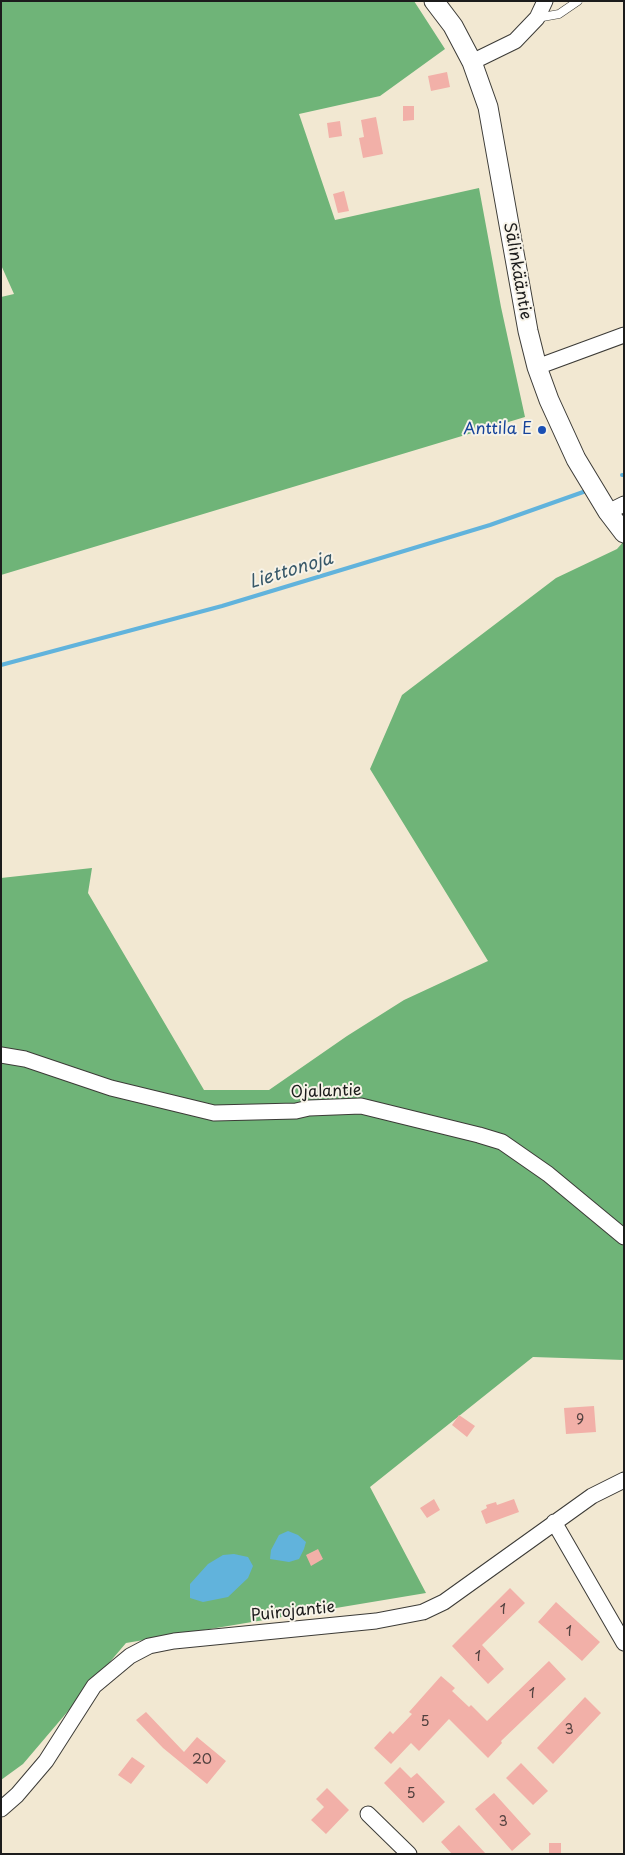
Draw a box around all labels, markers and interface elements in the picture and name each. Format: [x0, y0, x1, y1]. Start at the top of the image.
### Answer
street label: Sälinkääntie [499, 221, 535, 321]
place label: Anttila E [463, 420, 532, 440]
marker: Anttila E [536, 424, 548, 436]
water label: Liettonoja [247, 548, 335, 594]
street label: Ojalantie [290, 1081, 362, 1103]
house number: 9 [576, 1412, 584, 1428]
street label: Puirojantie [250, 1598, 336, 1626]
house number: 1 [500, 1602, 506, 1618]
house number: 1 [566, 1624, 572, 1640]
house number: 1 [475, 1649, 481, 1665]
house number: 1 [529, 1686, 535, 1702]
house number: 5 [420, 1714, 430, 1730]
house number: 3 [564, 1722, 574, 1738]
house number: 20 [192, 1752, 212, 1768]
house number: 5 [406, 1786, 416, 1802]
house number: 3 [498, 1814, 508, 1830]

